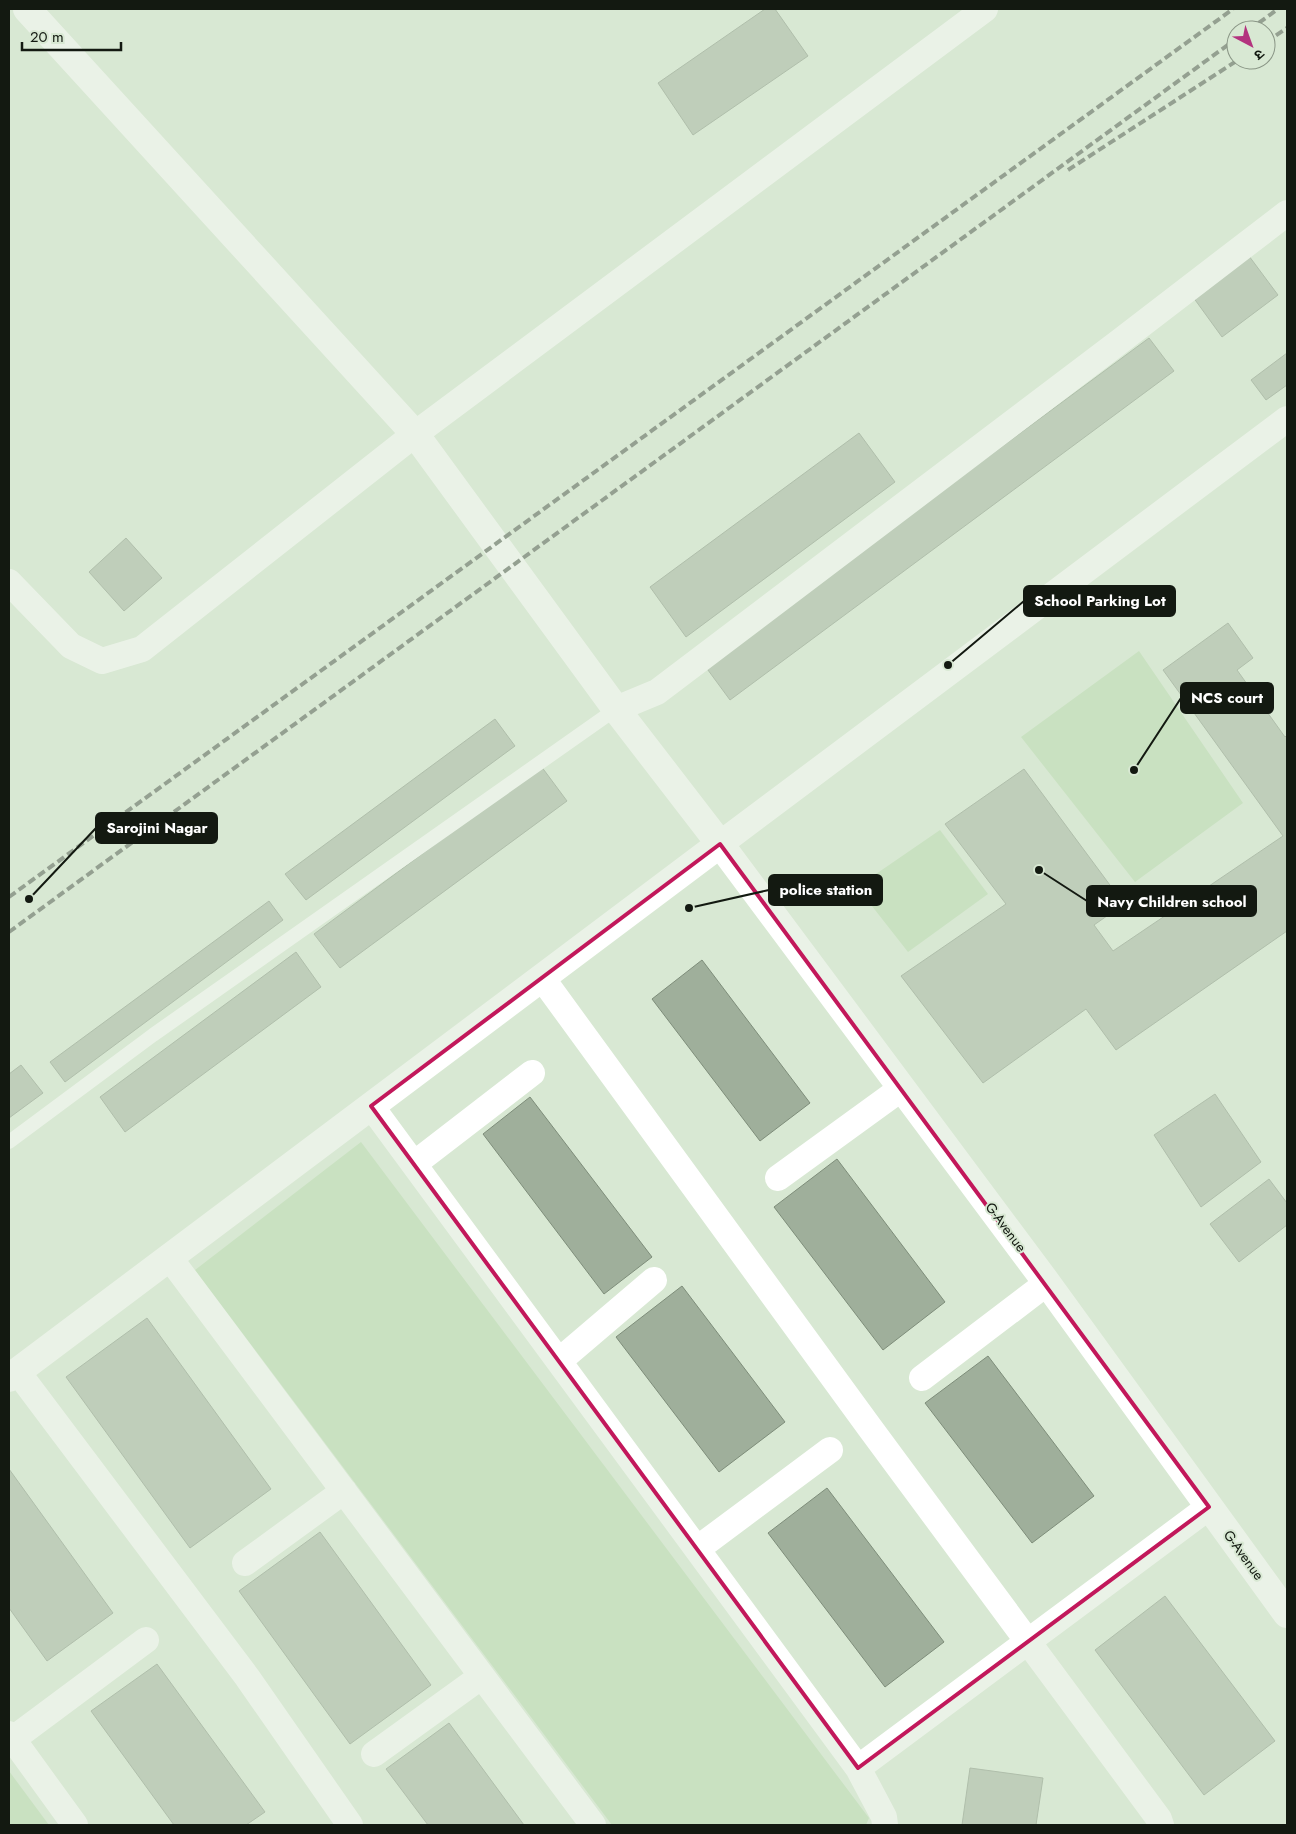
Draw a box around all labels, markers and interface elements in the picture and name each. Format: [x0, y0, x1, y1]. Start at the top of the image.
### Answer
scale bar [22, 20, 121, 52]
north arrow [1226, 20, 1276, 70]
text: 20 m [30, 26, 64, 48]
text: उ [1249, 45, 1269, 66]
callout: School Parking Lot [1024, 586, 1175, 616]
text: School Parking Lot [1034, 590, 1166, 612]
callout: NCS court [1181, 683, 1273, 713]
text: NCS court [1191, 687, 1263, 709]
callout: Sarojini Nagar [96, 813, 217, 843]
text: Sarojini Nagar [106, 817, 208, 839]
callout: police station [769, 875, 882, 905]
text: police station [780, 879, 872, 901]
callout: Navy Children school [1087, 886, 1256, 916]
text: Navy Children school [1097, 891, 1247, 913]
street label: G-Avenue [981, 1198, 1031, 1256]
street label: G-Avenue [1219, 1526, 1269, 1584]

